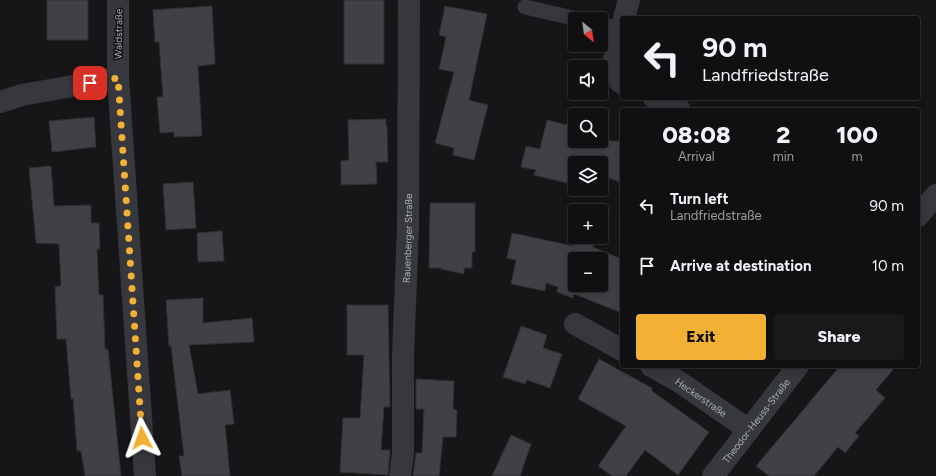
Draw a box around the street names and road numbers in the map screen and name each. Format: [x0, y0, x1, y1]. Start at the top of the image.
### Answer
street label: Waldstraße [112, 8, 125, 59]
street label: Rauenberger Straße [400, 193, 415, 283]
street label: Heckerstraße [672, 375, 730, 420]
street label: Theodor-Heuss-Straße [719, 376, 793, 466]

